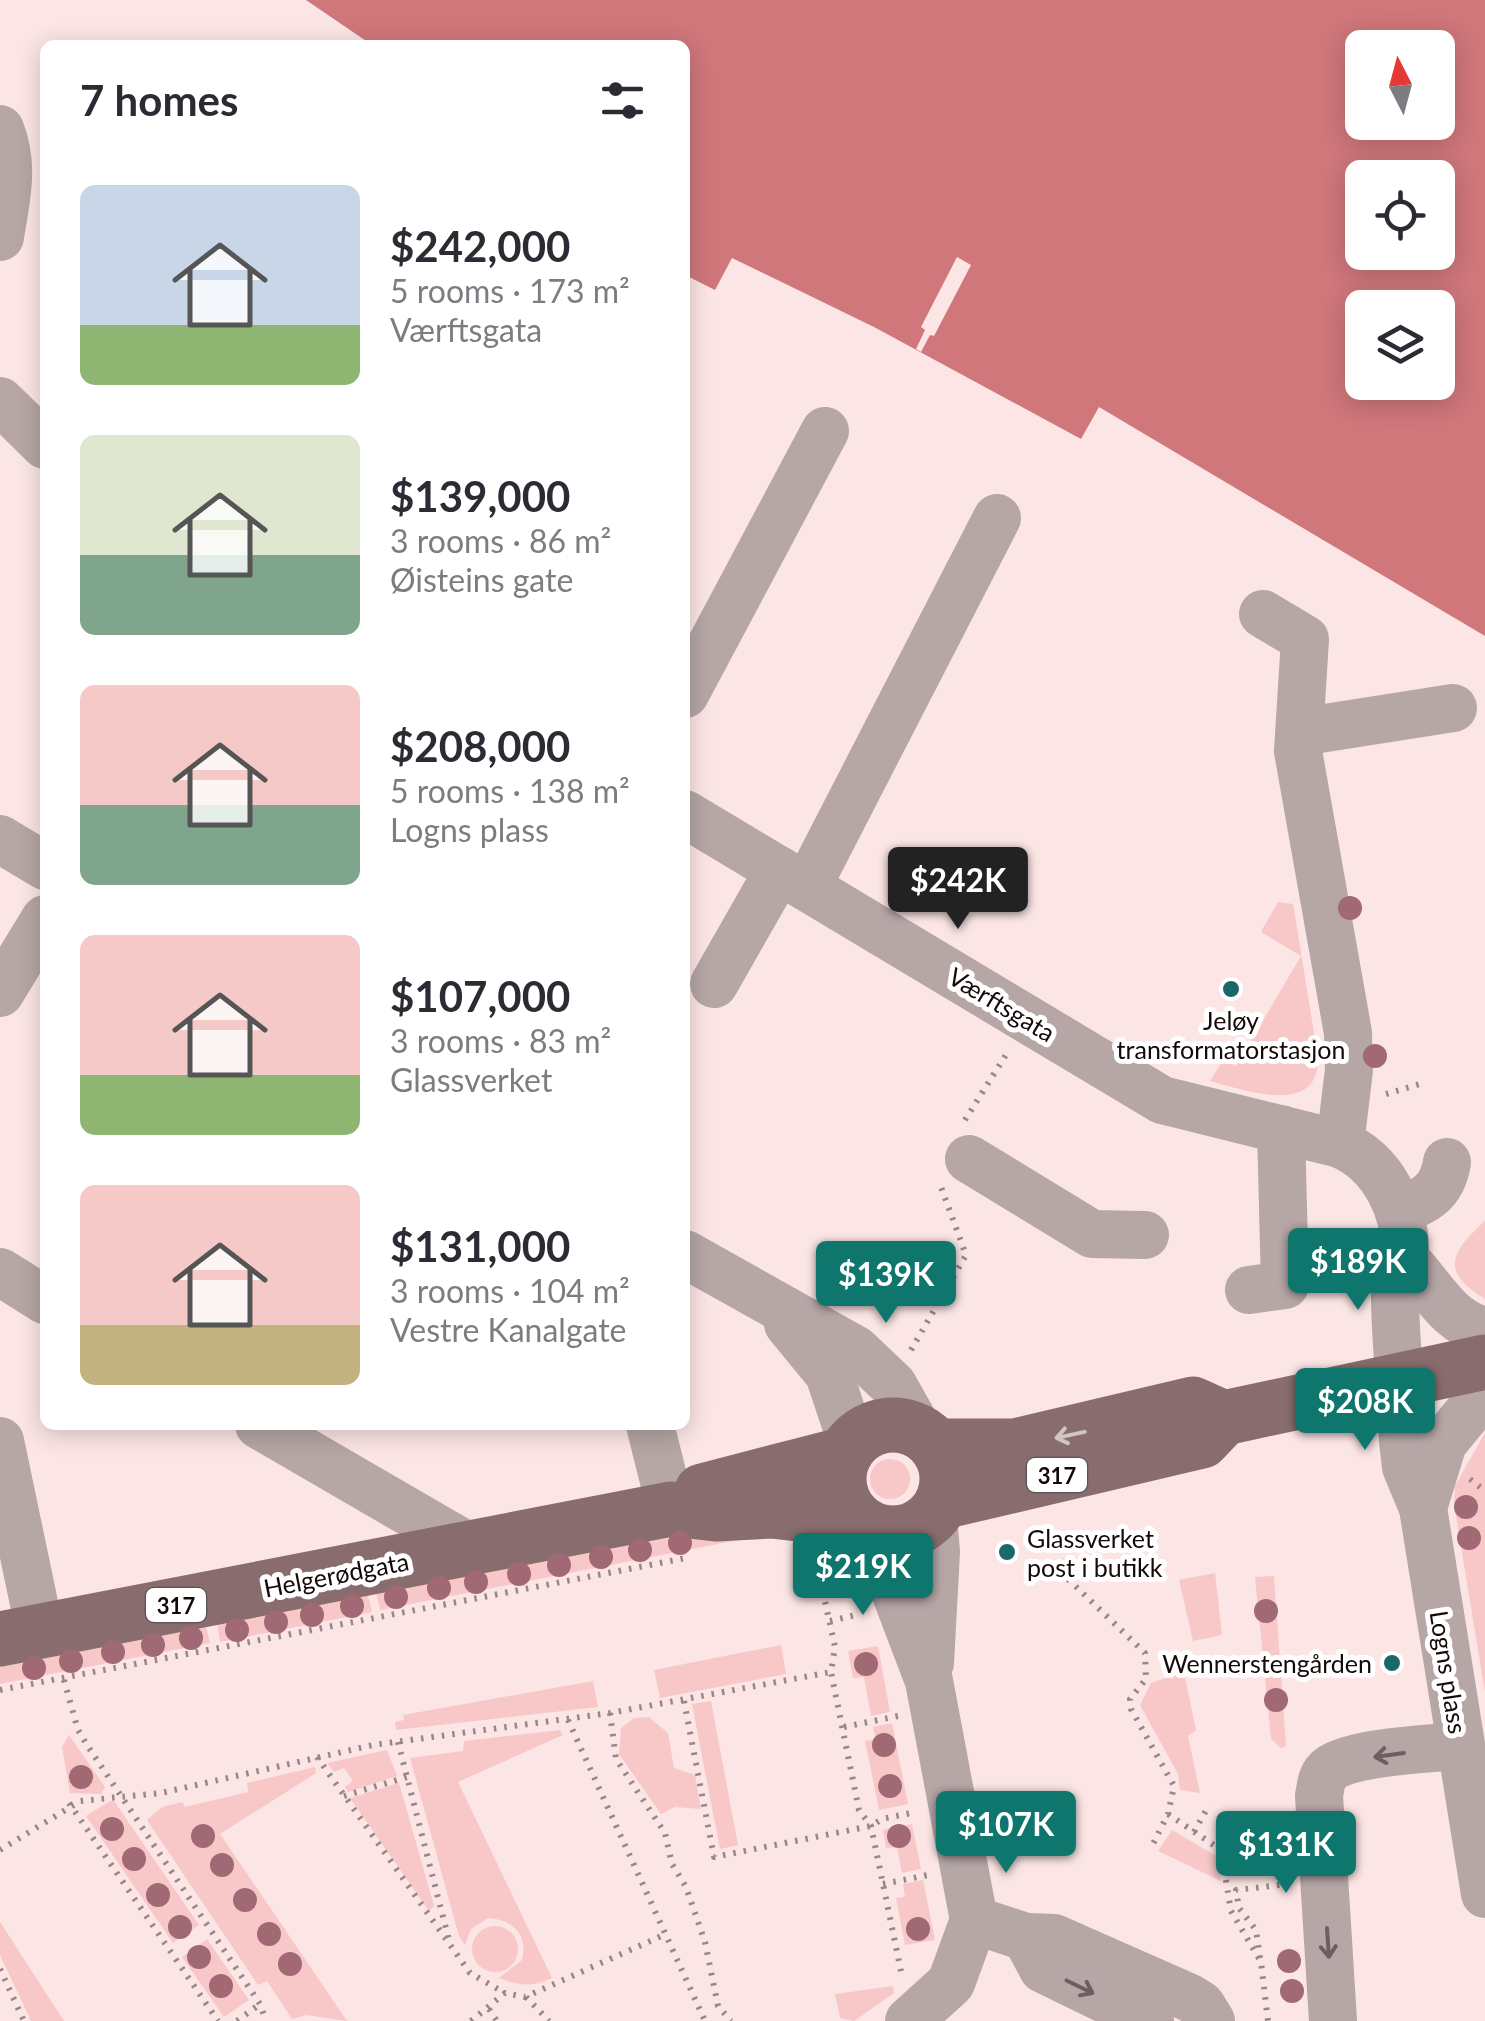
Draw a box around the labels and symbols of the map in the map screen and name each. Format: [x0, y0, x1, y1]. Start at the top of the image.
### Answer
north arrow [1345, 30, 1455, 140]
pin: $242K [888, 847, 1028, 932]
street label: Værftsgata [943, 961, 1061, 1047]
marker: Jeløy transformatorstasjon [1220, 978, 1242, 1000]
place label: Jeløy transformatorstasjon [1117, 1005, 1345, 1064]
pin: $189K [1288, 1228, 1428, 1313]
pin: $139K [816, 1241, 956, 1326]
pin: $208K [1295, 1368, 1435, 1453]
one-way arrow [1055, 1426, 1087, 1445]
road number: 317 [1027, 1458, 1087, 1492]
place label: Glassverket post i butikk [1027, 1523, 1163, 1582]
pin: $219K [793, 1533, 933, 1618]
marker: Glassverket post i butikk [996, 1541, 1018, 1563]
street label: Helgerødgata [261, 1545, 411, 1603]
road number: 317 [146, 1588, 206, 1622]
street label: Logns plass [1424, 1608, 1474, 1736]
place label: Wennerstengården [1162, 1648, 1372, 1678]
marker: Wennerstengården [1381, 1652, 1403, 1674]
one-way arrow [1373, 1747, 1406, 1765]
pin: $107K [936, 1791, 1076, 1876]
pin: $131K [1216, 1811, 1356, 1896]
one-way arrow [1319, 1927, 1338, 1959]
one-way arrow [1064, 1978, 1094, 1997]

